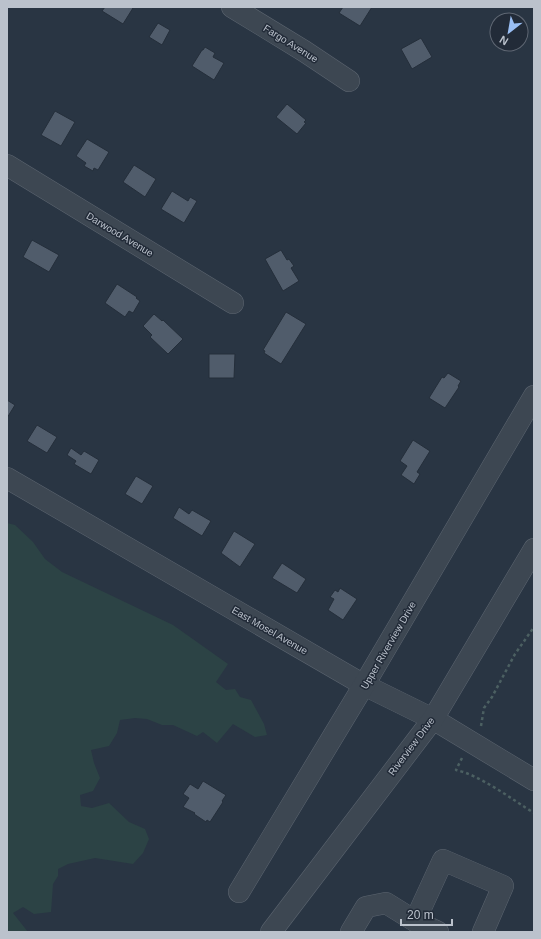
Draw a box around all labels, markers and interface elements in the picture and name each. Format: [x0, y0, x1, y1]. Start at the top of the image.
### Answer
north arrow [489, 12, 529, 52]
street label: Fargo Avenue [261, 22, 320, 65]
text: N [497, 33, 510, 48]
street label: Darwood Avenue [84, 210, 156, 259]
street label: Upper Riverview Drive [359, 599, 418, 691]
street label: East Mosel Avenue [230, 604, 310, 657]
street label: Riverview Drive [386, 715, 437, 777]
scale bar [401, 901, 452, 927]
text: 20 m [407, 908, 434, 922]

